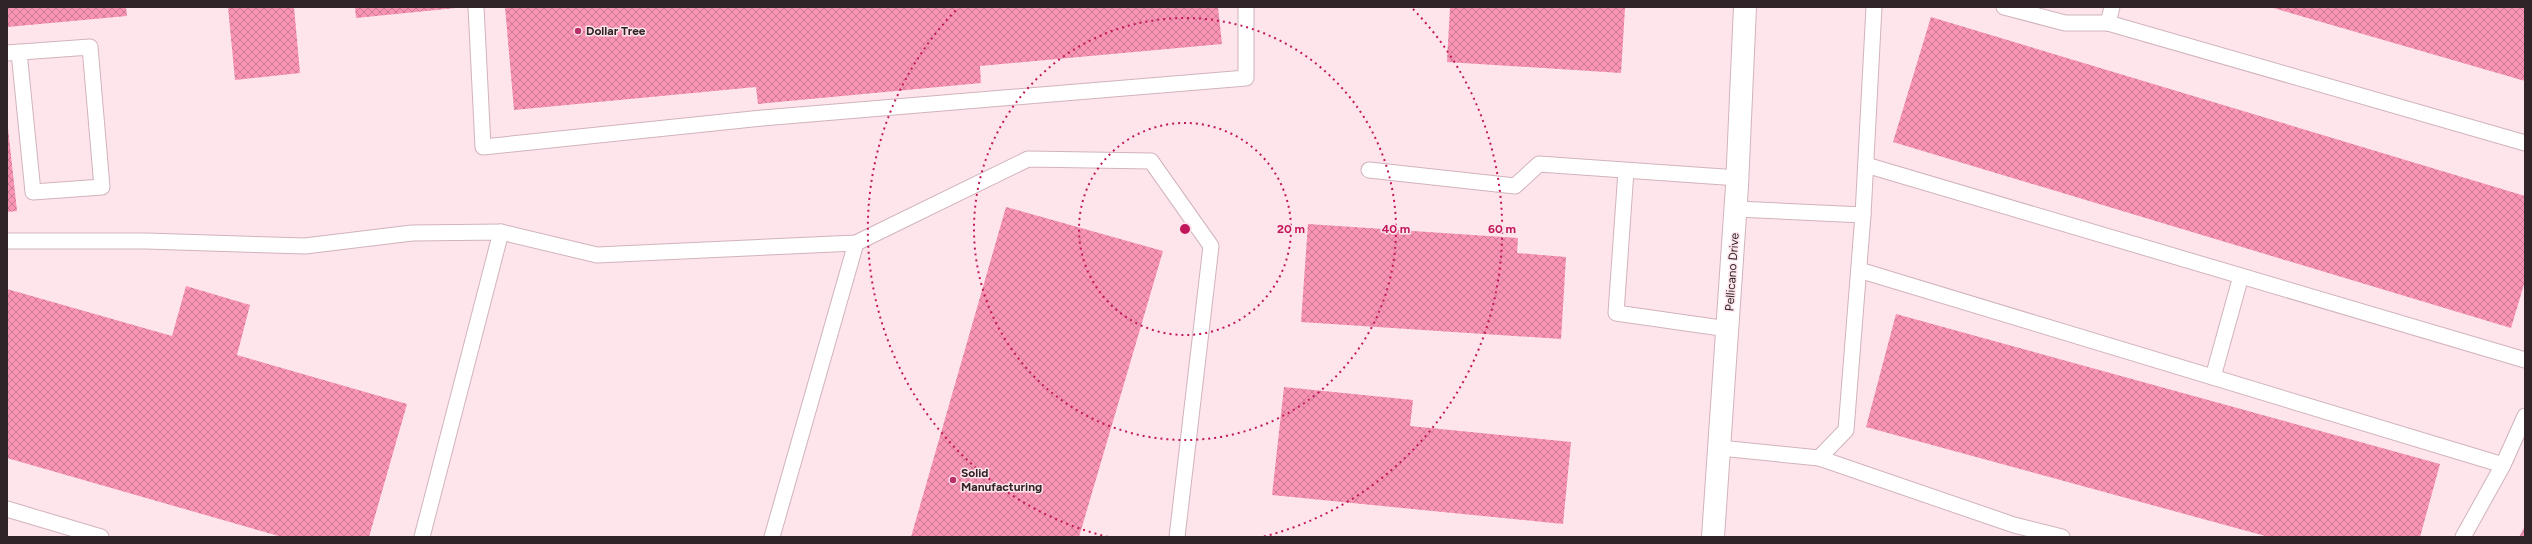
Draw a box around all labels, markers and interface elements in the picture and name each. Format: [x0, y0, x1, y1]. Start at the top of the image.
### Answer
place label: Dollar Tree [586, 24, 646, 38]
marker: Dollar Tree [573, 26, 583, 36]
centre of rings [1178, 222, 1192, 236]
text: 20 m [1277, 222, 1305, 236]
text: 40 m [1382, 222, 1410, 236]
text: 60 m [1488, 222, 1516, 236]
street label: Pellicano Drive [1722, 232, 1742, 312]
place label: Solid Manufacturing [961, 466, 1042, 494]
marker: Solid Manufacturing [948, 475, 958, 485]

